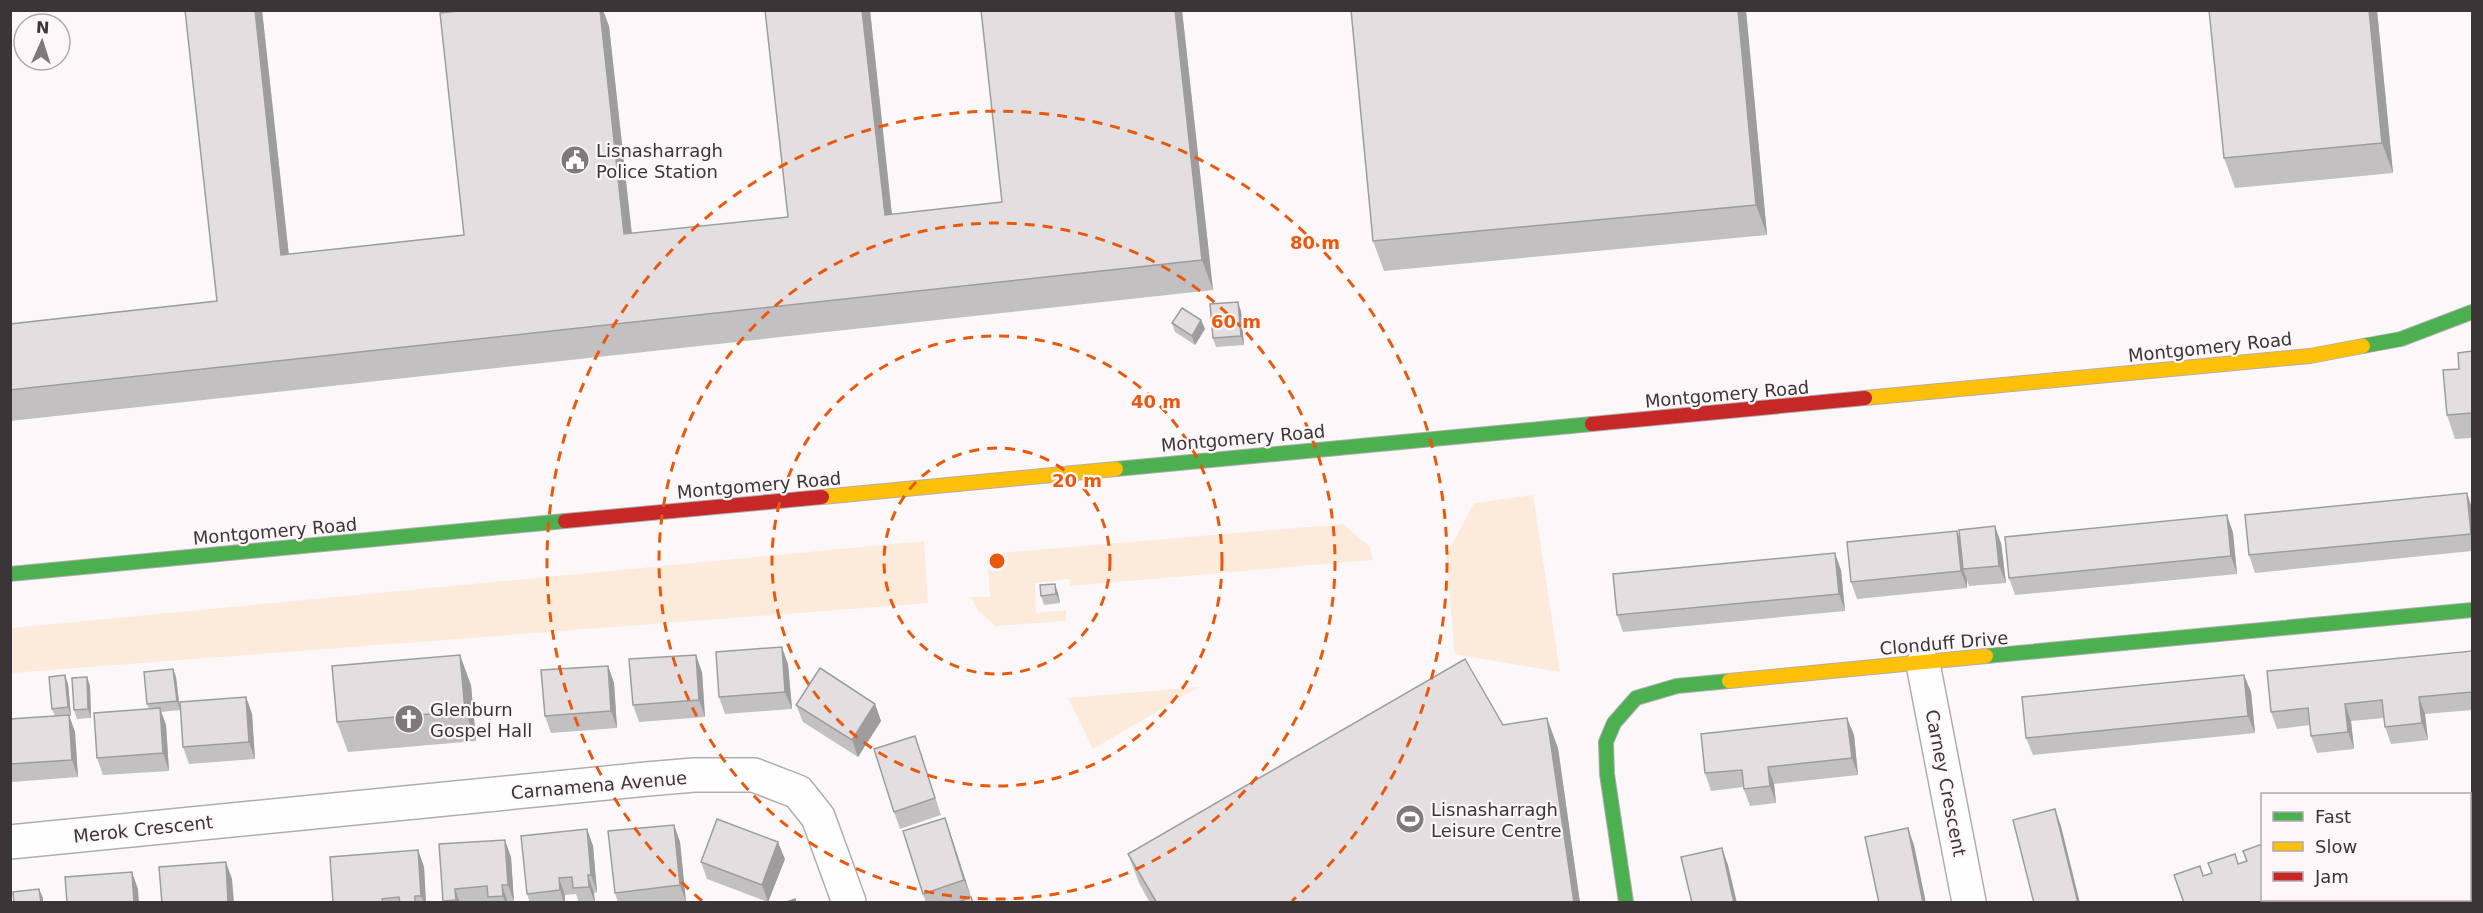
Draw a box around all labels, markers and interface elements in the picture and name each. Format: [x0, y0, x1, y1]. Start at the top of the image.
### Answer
north arrow [12, 12, 72, 72]
text: N [36, 18, 50, 37]
place label: Lisnasharragh Police Station [596, 140, 723, 182]
public building icon: Lisnasharragh Police Station [559, 144, 591, 176]
text: 80 m [1290, 232, 1340, 253]
text: 60 m [1211, 311, 1261, 332]
street label: Montgomery Road [2127, 328, 2293, 366]
street label: Montgomery Road [1644, 376, 1810, 412]
text: 40 m [1131, 391, 1181, 412]
street label: Montgomery Road [1160, 420, 1326, 456]
street label: Montgomery Road [676, 467, 842, 503]
text: 20 m [1052, 470, 1102, 491]
street label: Montgomery Road [192, 513, 358, 549]
centre of rings [987, 551, 1007, 571]
street label: Clonduff Drive [1879, 627, 2009, 659]
place label: Glenburn Gospel Hall [430, 699, 532, 741]
church icon: Glenburn Gospel Hall [393, 703, 425, 735]
street label: Carney Crescent [1921, 708, 1971, 858]
street label: Carnamena Avenue [510, 767, 688, 803]
legend [2261, 793, 2471, 901]
place label: Lisnasharragh Leisure Centre [1431, 799, 1562, 841]
sports icon: Lisnasharragh Leisure Centre [1394, 803, 1426, 835]
text: Fast [2315, 806, 2351, 827]
street label: Merok Crescent [72, 811, 214, 847]
text: Slow [2315, 836, 2357, 857]
text: Jam [2314, 866, 2349, 887]

